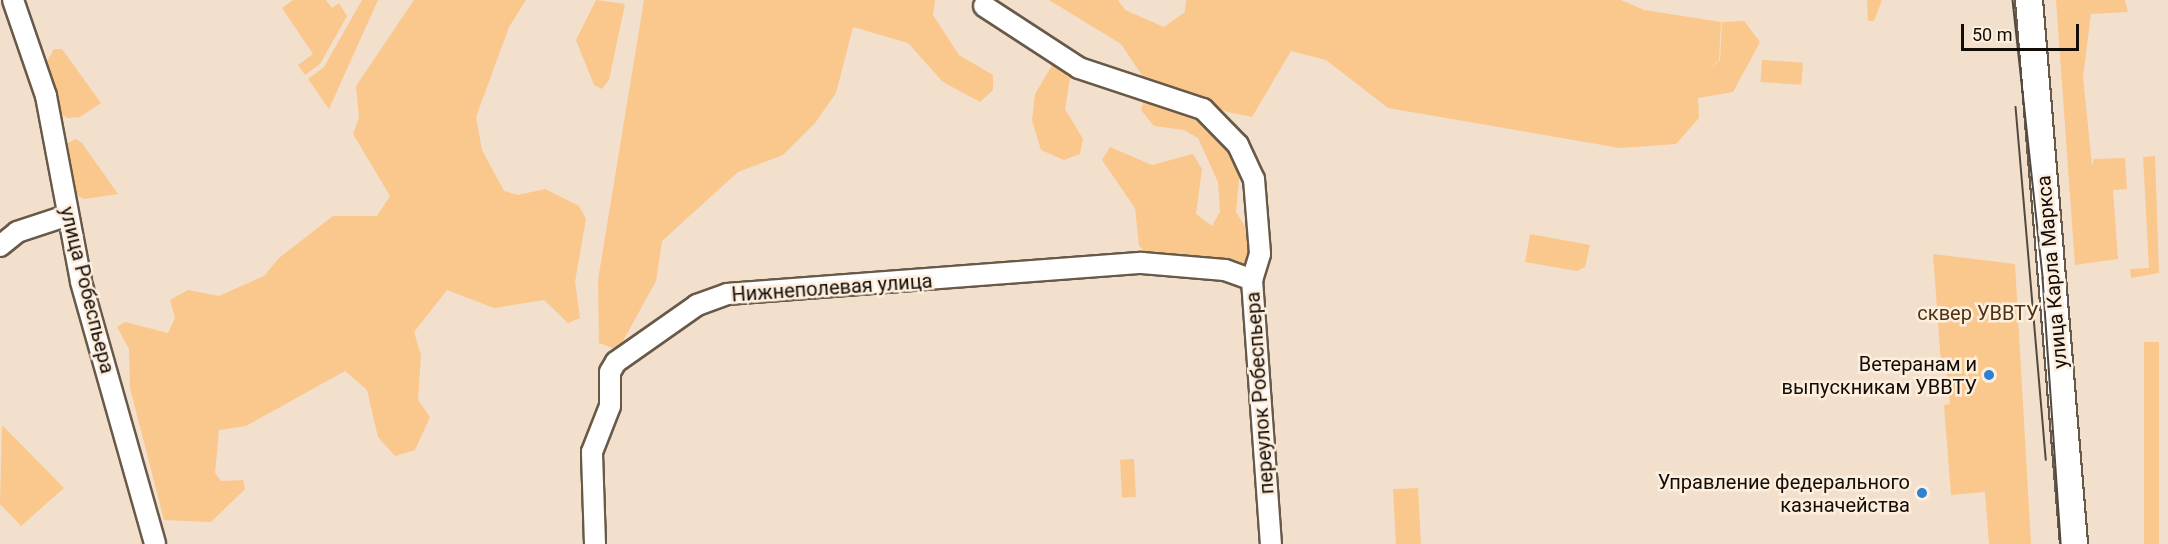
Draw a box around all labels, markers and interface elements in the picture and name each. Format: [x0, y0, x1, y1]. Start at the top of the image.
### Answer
scale bar [1964, 12, 2082, 50]
text: 50 m [1972, 24, 2012, 45]
street label: улица Карла Маркса [2032, 174, 2072, 370]
street label: улица Робеспьера [55, 204, 119, 376]
street label: Нижнеполевая улица [731, 269, 933, 307]
street label: переулок Робеспьера [1241, 291, 1279, 495]
park label: сквер УВВТУ [1917, 301, 2039, 325]
place label: Ветеранам и выпускникам УВВТУ [1782, 352, 1977, 399]
marker: Ветеранам и выпускникам УВВТУ [1982, 368, 1996, 382]
place label: Управление федерального казначейства [1658, 470, 1910, 517]
marker: Управление федерального казначейства [1915, 486, 1929, 500]

